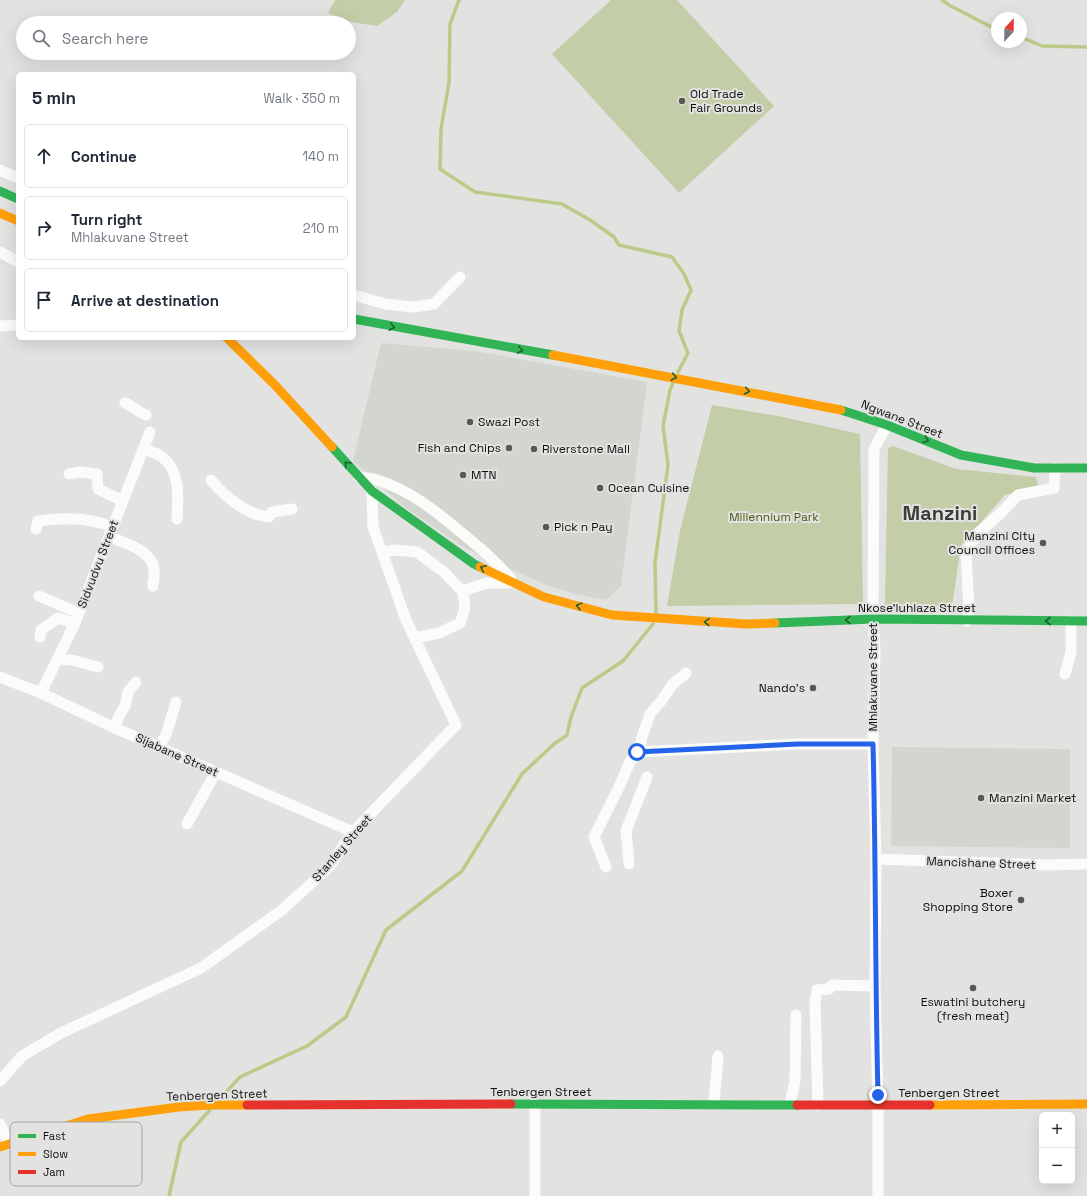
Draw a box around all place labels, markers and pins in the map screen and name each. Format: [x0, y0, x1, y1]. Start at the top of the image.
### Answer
place label: Old Trade Fair Grounds [690, 86, 762, 116]
marker: Old Trade Fair Grounds [677, 96, 687, 106]
place label: Swazi Post [478, 414, 540, 430]
marker: Swazi Post [465, 417, 475, 427]
place label: Fish and Chips [418, 440, 501, 456]
place label: Riverstone Mall [542, 441, 630, 457]
marker: Fish and Chips [504, 443, 514, 453]
marker: Riverstone Mall [529, 444, 539, 454]
place label: MTN [471, 467, 496, 483]
marker: MTN [458, 470, 468, 480]
place label: Ocean Cuisine [608, 480, 689, 496]
marker: Ocean Cuisine [595, 483, 605, 493]
place label: Pick n Pay [554, 519, 612, 535]
marker: Pick n Pay [541, 522, 551, 532]
place label: Manzini City Council Offices [949, 528, 1035, 558]
marker: Manzini City Council Offices [1038, 538, 1048, 548]
place label: Nando's [759, 680, 805, 696]
marker: Nando's [808, 683, 818, 693]
place label: Manzini Market [989, 790, 1077, 806]
marker: Manzini Market [976, 793, 986, 803]
place label: Boxer Shopping Store [923, 885, 1013, 915]
marker: Boxer Shopping Store [1016, 895, 1026, 905]
marker: Eswatini butchery (fresh meat) [968, 983, 978, 993]
place label: Eswatini butchery (fresh meat) [921, 994, 1025, 1024]

